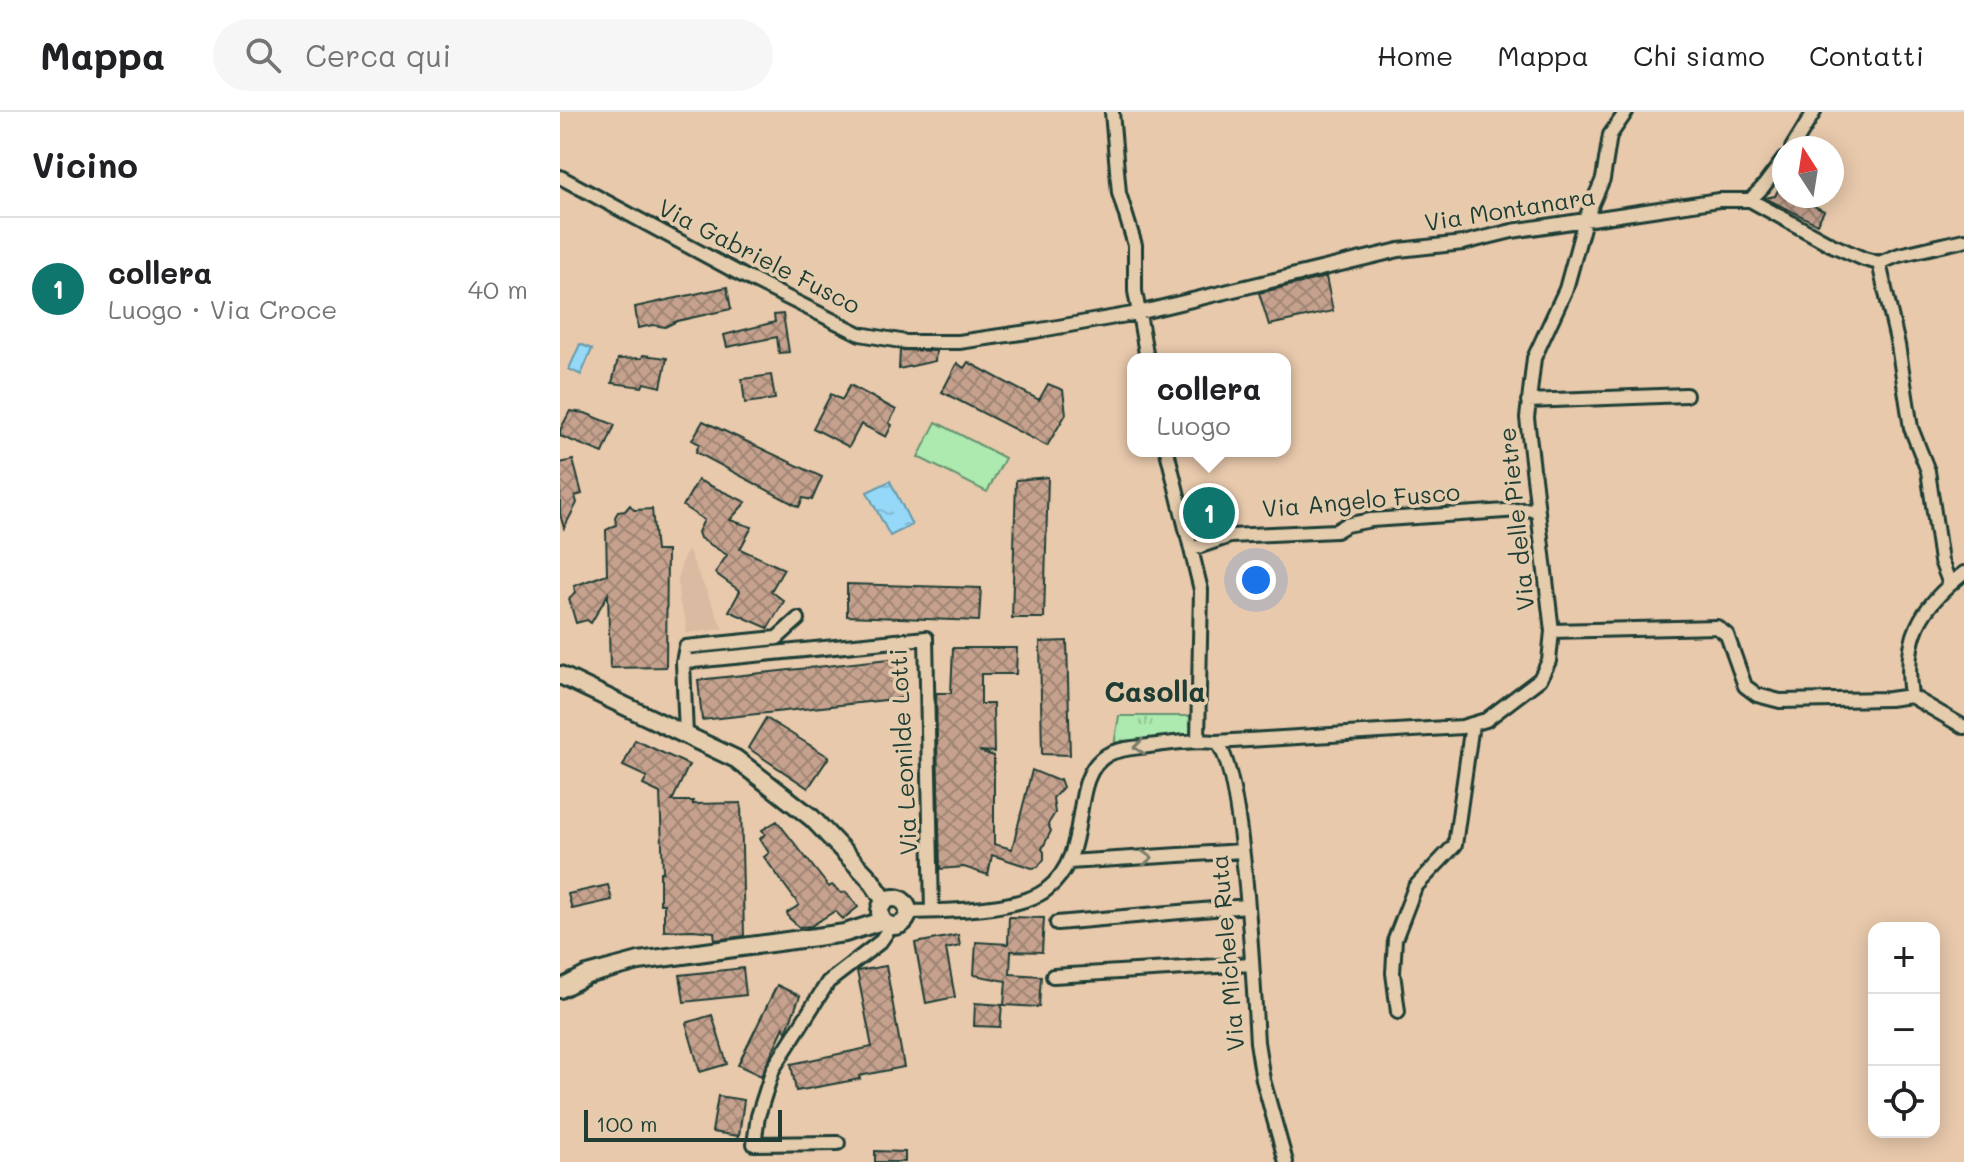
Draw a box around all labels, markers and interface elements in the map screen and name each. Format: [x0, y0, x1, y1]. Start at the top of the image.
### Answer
search box [213, 19, 773, 91]
text: Mappa [40, 30, 165, 80]
icon: search [241, 33, 285, 77]
text: Cerca qui [305, 35, 451, 75]
text: Home [1377, 37, 1453, 73]
text: Mappa [1497, 37, 1589, 73]
text: Chi siamo [1633, 37, 1765, 73]
text: Contatti [1809, 37, 1924, 73]
north arrow [1772, 136, 1844, 208]
text: Vicino [32, 142, 138, 187]
street label: Via Montanara [1422, 180, 1598, 237]
street label: Via Gabriele Fusco [653, 191, 866, 320]
text: collera [108, 252, 212, 292]
text: 1 [52, 272, 64, 306]
text: 40 m [468, 272, 528, 306]
text: Luogo · Via Croce [108, 292, 337, 326]
popup [1127, 353, 1291, 457]
text: collera [1157, 368, 1261, 408]
text: Luogo [1157, 408, 1231, 442]
street label: Via delle Pietre [1490, 426, 1541, 612]
street label: Via Angelo Fusco [1261, 475, 1461, 524]
pin: 1 [1183, 483, 1235, 543]
your location [1236, 560, 1276, 600]
street label: Via Leonilde Lotti [882, 648, 923, 856]
district label: Casolla [1104, 673, 1206, 709]
one-way arrow [1132, 738, 1145, 755]
one-way arrow [1141, 850, 1154, 867]
street label: Via Michele Ruta [1202, 854, 1251, 1053]
map controls [1868, 922, 1940, 1138]
button: + [1868, 922, 1940, 994]
button: − [1868, 994, 1940, 1066]
button: locate [1868, 1066, 1940, 1138]
scale bar [584, 1106, 782, 1142]
text: 100 m [596, 1109, 658, 1138]

